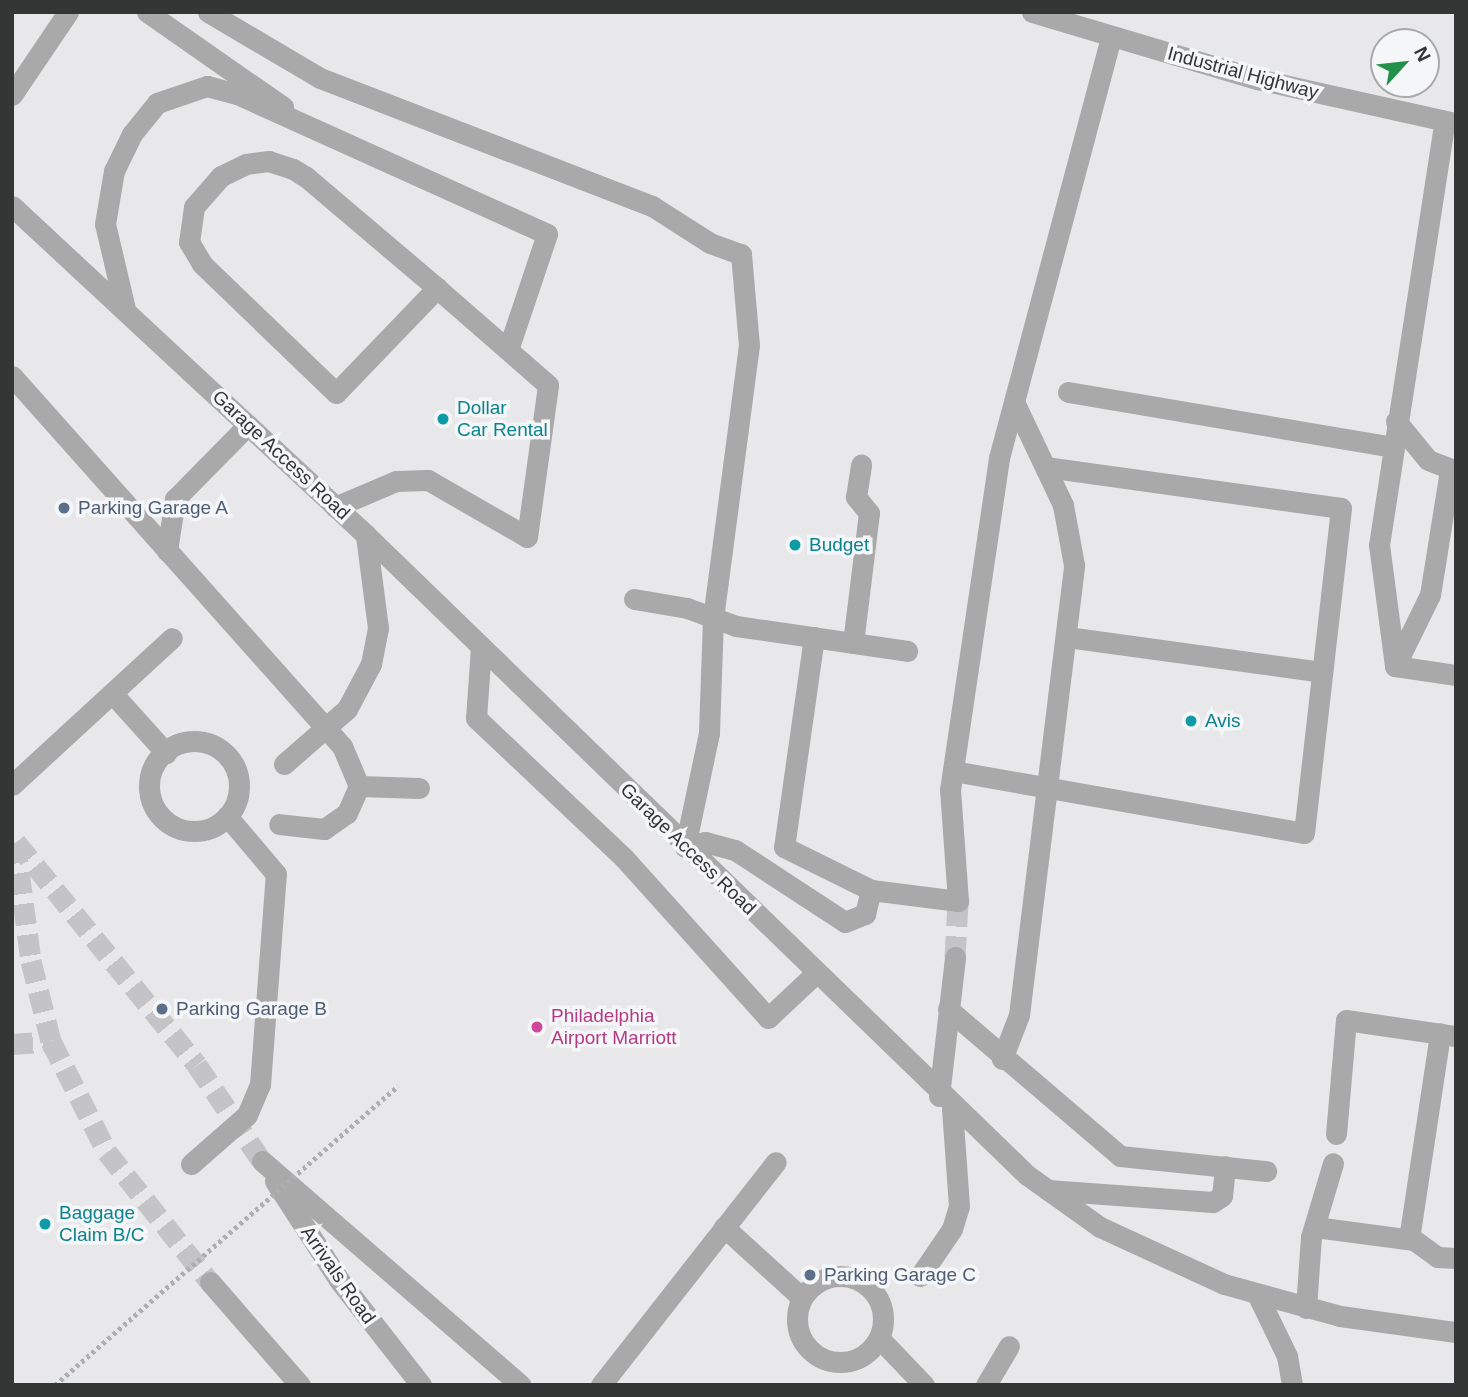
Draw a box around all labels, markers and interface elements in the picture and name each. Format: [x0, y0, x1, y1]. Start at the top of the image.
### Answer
north arrow [1370, 28, 1440, 98]
street label: Industrial Highway [1165, 42, 1321, 104]
text: N [1410, 43, 1435, 65]
street label: Garage Access Road [207, 385, 355, 525]
place label: Dollar Car Rental [457, 397, 548, 441]
marker: Dollar Car Rental [435, 411, 451, 427]
place label: Parking Garage A [78, 497, 229, 519]
marker: Parking Garage A [56, 500, 72, 516]
place label: Budget [809, 534, 869, 556]
marker: Budget [787, 537, 803, 553]
place label: Avis [1205, 710, 1241, 732]
marker: Avis [1183, 713, 1199, 729]
street label: Garage Access Road [615, 778, 761, 920]
place label: Parking Garage B [176, 998, 327, 1020]
marker: Parking Garage B [154, 1001, 170, 1017]
place label: Philadelphia Airport Marriott [551, 1005, 677, 1049]
marker: Philadelphia Airport Marriott [529, 1019, 545, 1035]
place label: Baggage Claim B/C [59, 1202, 145, 1246]
marker: Baggage Claim B/C [37, 1216, 53, 1232]
street label: Arrivals Road [296, 1222, 380, 1328]
place label: Parking Garage C [824, 1264, 976, 1286]
marker: Parking Garage C [802, 1267, 818, 1283]

